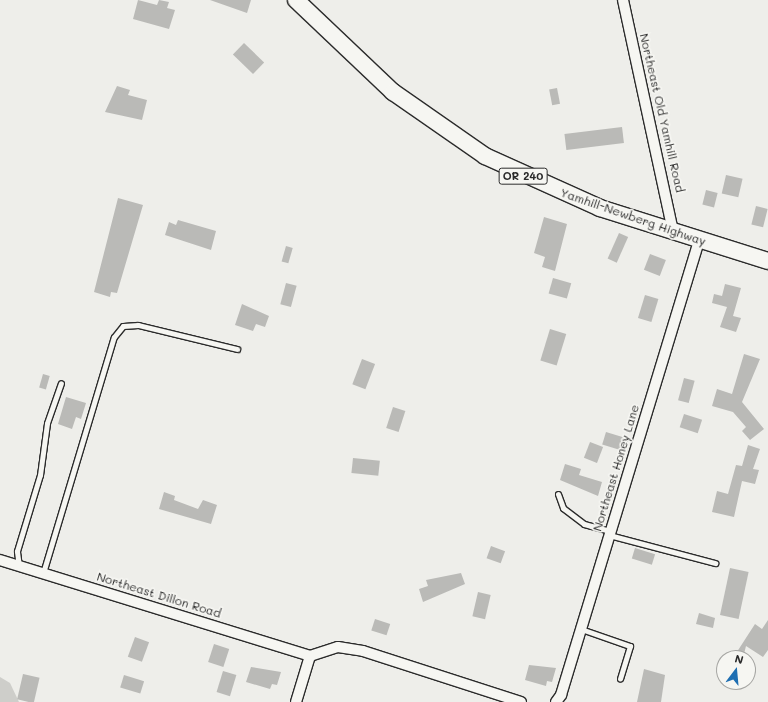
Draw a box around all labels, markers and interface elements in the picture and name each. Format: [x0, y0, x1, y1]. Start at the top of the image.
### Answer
street label: Northeast Old Yamhill Road [637, 32, 687, 194]
road number: OR 240 [498, 167, 548, 185]
street label: Yamhill-Newberg Highway [558, 185, 708, 249]
street label: Northeast Honey Lane [590, 403, 642, 533]
street label: Northeast Dillon Road [95, 569, 223, 621]
north arrow [716, 650, 756, 690]
text: N [733, 651, 745, 667]

